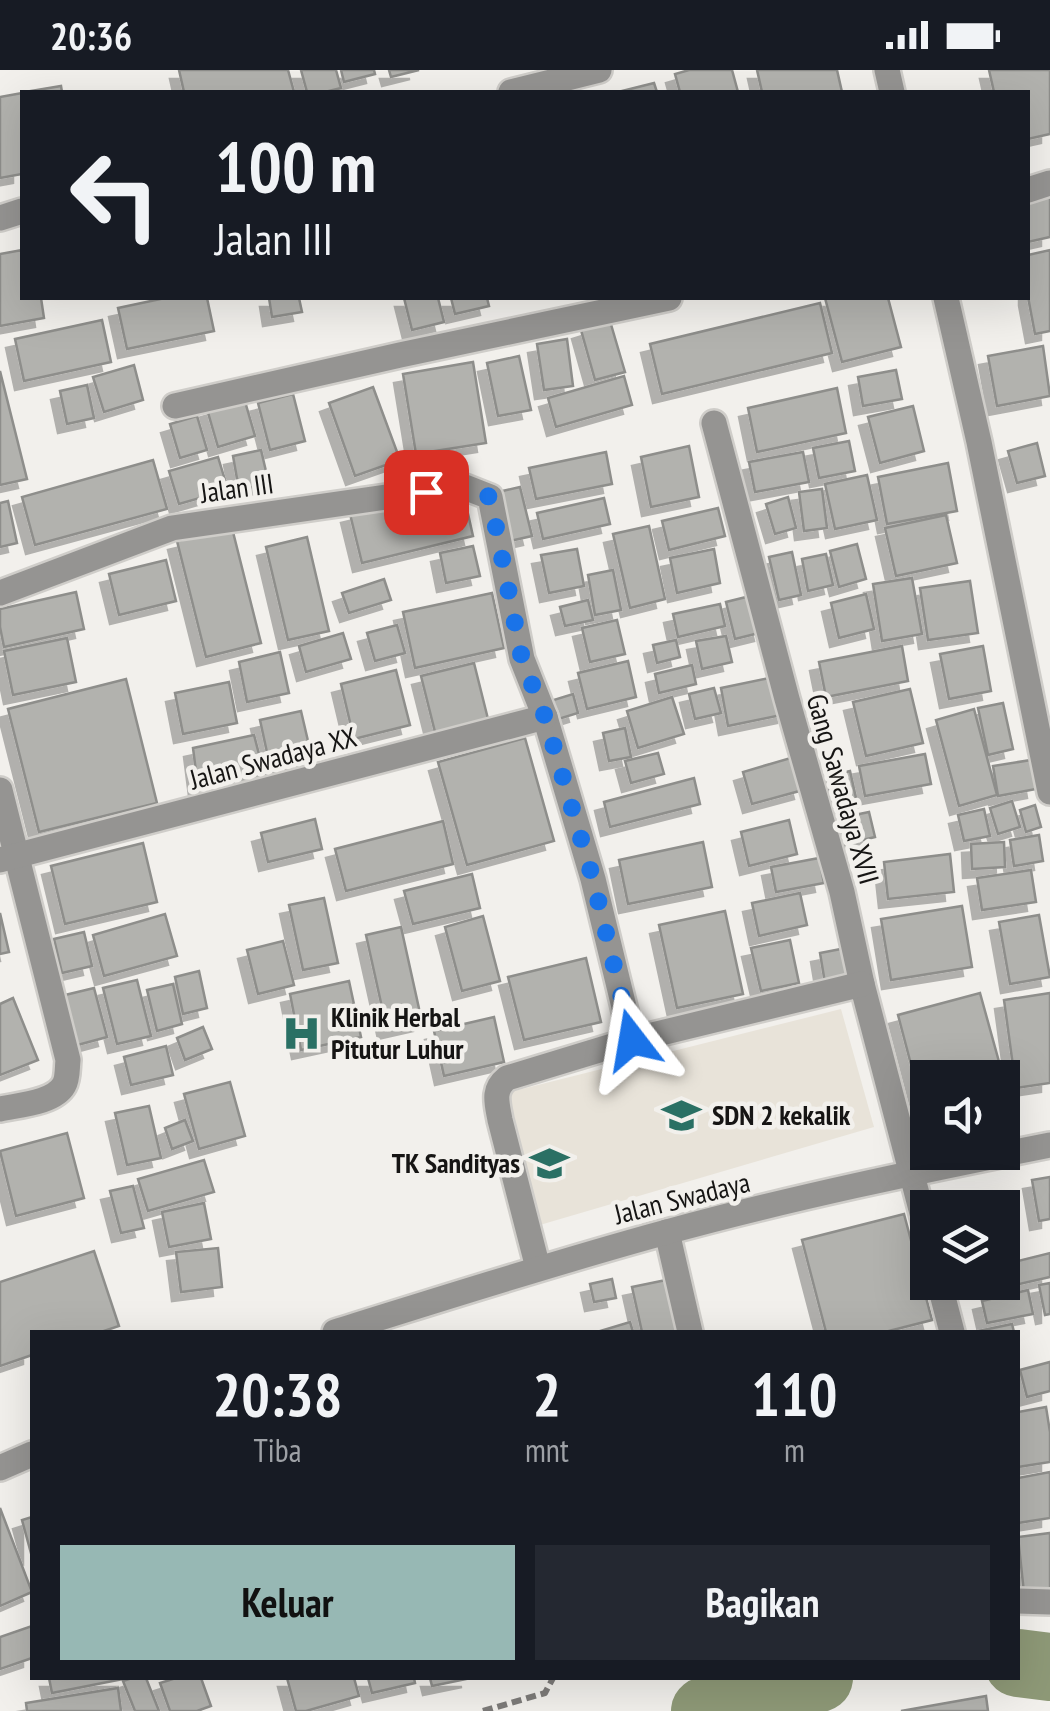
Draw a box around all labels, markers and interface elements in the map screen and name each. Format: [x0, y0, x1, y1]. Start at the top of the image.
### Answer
text: 20:36 [50, 11, 132, 60]
text: 100 m [215, 121, 376, 211]
icon: left [50, 130, 180, 260]
text: Jalan III [215, 209, 333, 267]
pin [384, 450, 469, 535]
street label: Jalan III [197, 464, 276, 511]
icon: arrive [399, 465, 454, 520]
street label: Gang Sawadaya XVII [799, 689, 888, 888]
street label: Jalan Swadaya XX [184, 717, 360, 798]
position arrow [580, 988, 684, 1092]
place label: Klinik Herbal Pitutur Luhur [331, 998, 464, 1067]
hospital icon: Klinik Herbal Pitutur Luhur [280, 1012, 322, 1054]
map controls [910, 1060, 1020, 1300]
button: sound [910, 1060, 1020, 1170]
school or university icon: SDN 2 kekalik [661, 1094, 703, 1136]
place label: SDN 2 kekalik [712, 1096, 851, 1133]
school or university icon: TK Sandityas [529, 1142, 571, 1184]
place label: TK Sandityas [392, 1144, 520, 1181]
street label: Jalan Swadaya [609, 1163, 754, 1232]
button: layers [910, 1190, 1020, 1300]
text: 20:38 [213, 1355, 342, 1433]
text: 2 [533, 1355, 561, 1433]
text: 110 [751, 1355, 837, 1433]
text: Tiba [254, 1429, 301, 1471]
text: mnt [525, 1429, 569, 1471]
text: m [784, 1429, 805, 1471]
button: Keluar [60, 1545, 515, 1660]
button: Bagikan [535, 1545, 990, 1660]

